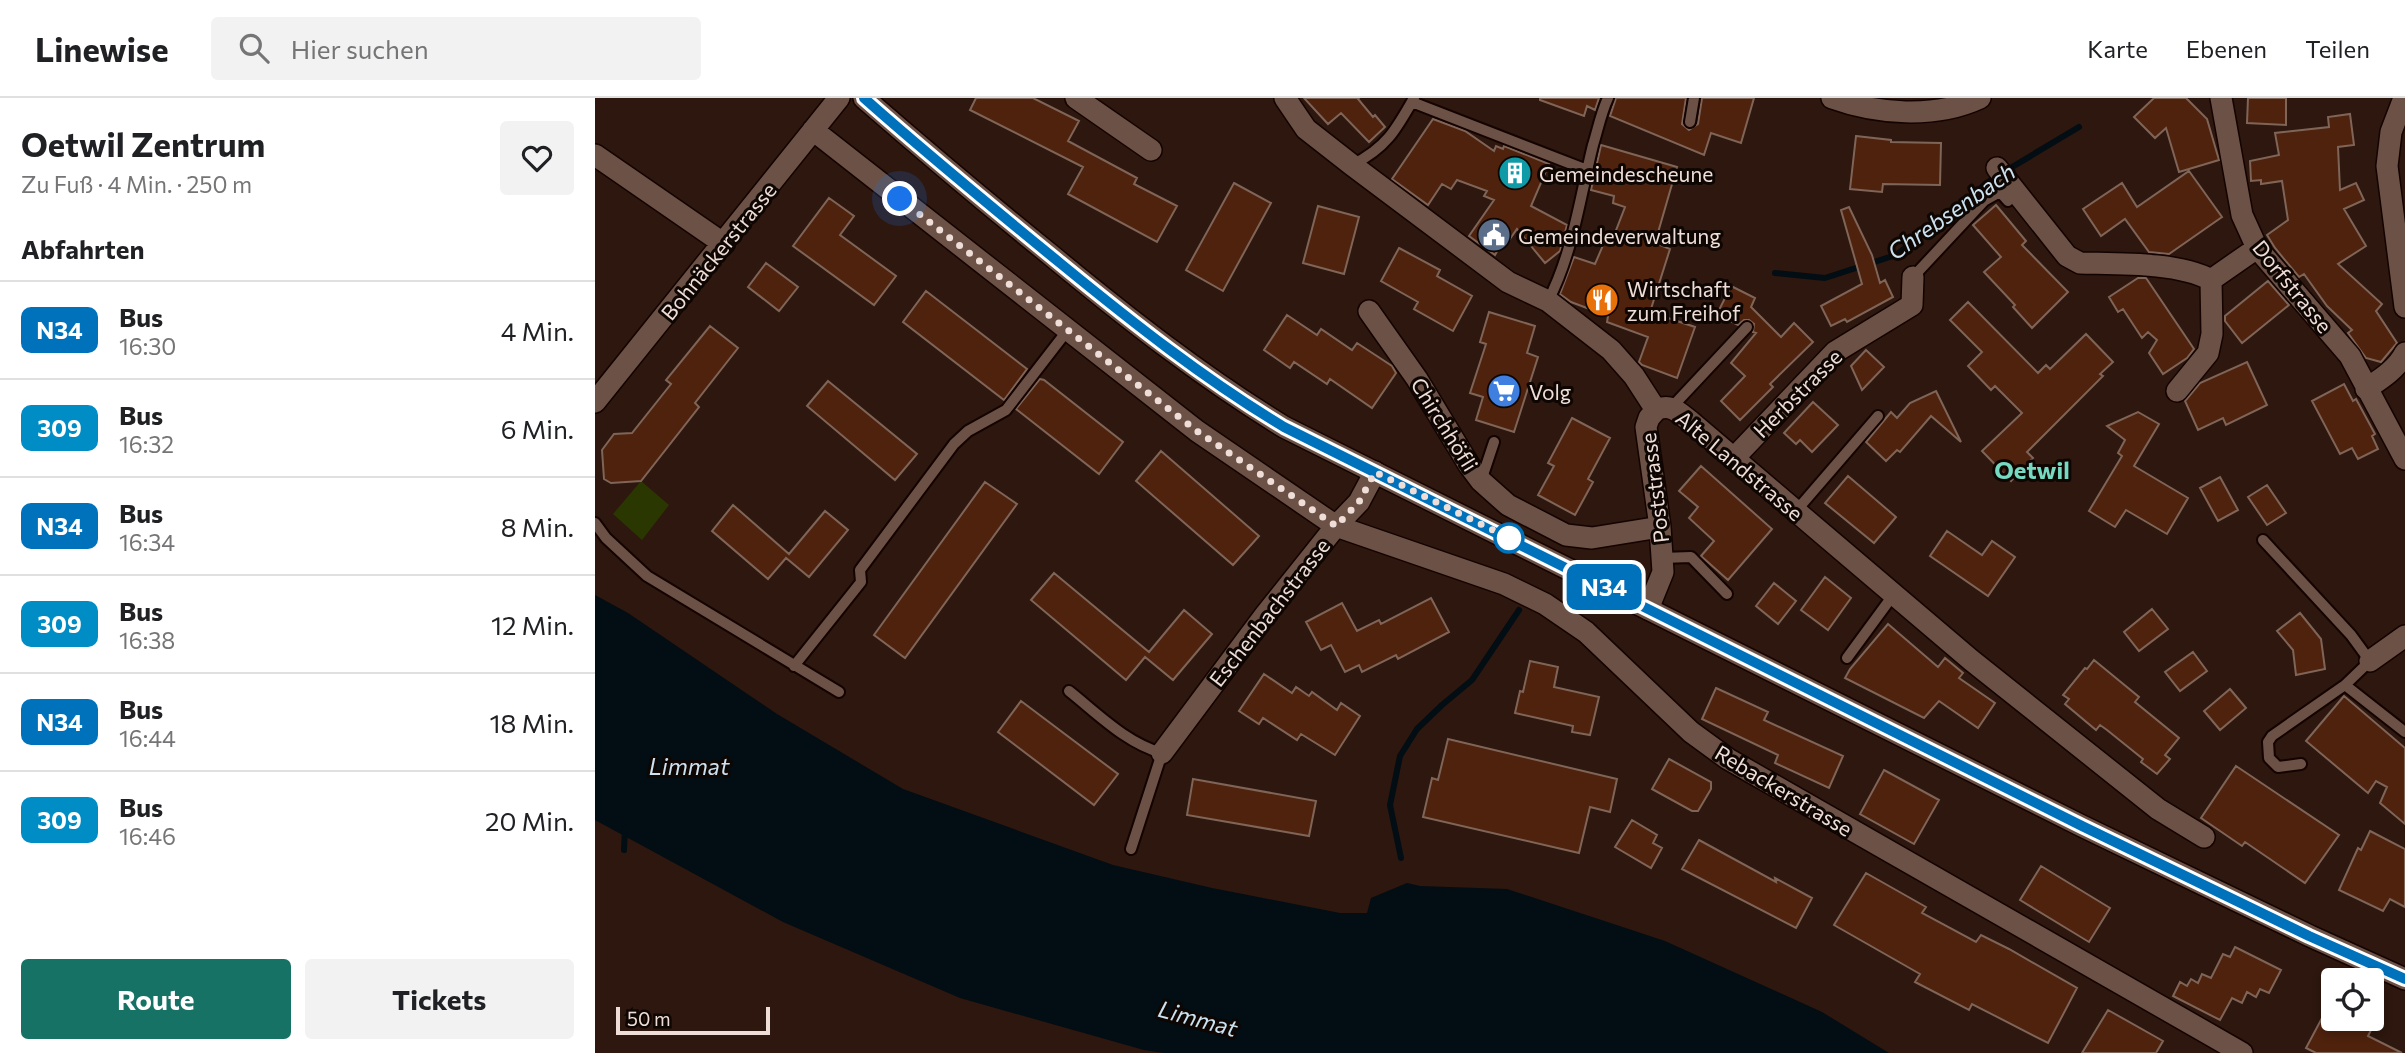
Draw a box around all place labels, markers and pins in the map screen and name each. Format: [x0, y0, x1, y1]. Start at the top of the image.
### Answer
building icon: Gemeindescheune [1496, 154, 1534, 192]
place label: Gemeindescheune [1539, 161, 1713, 186]
public building icon: Gemeindeverwaltung [1475, 216, 1513, 254]
place label: Gemeindeverwaltung [1518, 223, 1721, 248]
place label: Wirtschaft zum Freihof [1627, 276, 1741, 325]
restaurant icon: Wirtschaft zum Freihof [1583, 281, 1621, 319]
supermarket icon: Volg [1485, 372, 1523, 410]
place label: Volg [1529, 379, 1571, 404]
unlabelled marker [1494, 523, 1524, 553]

